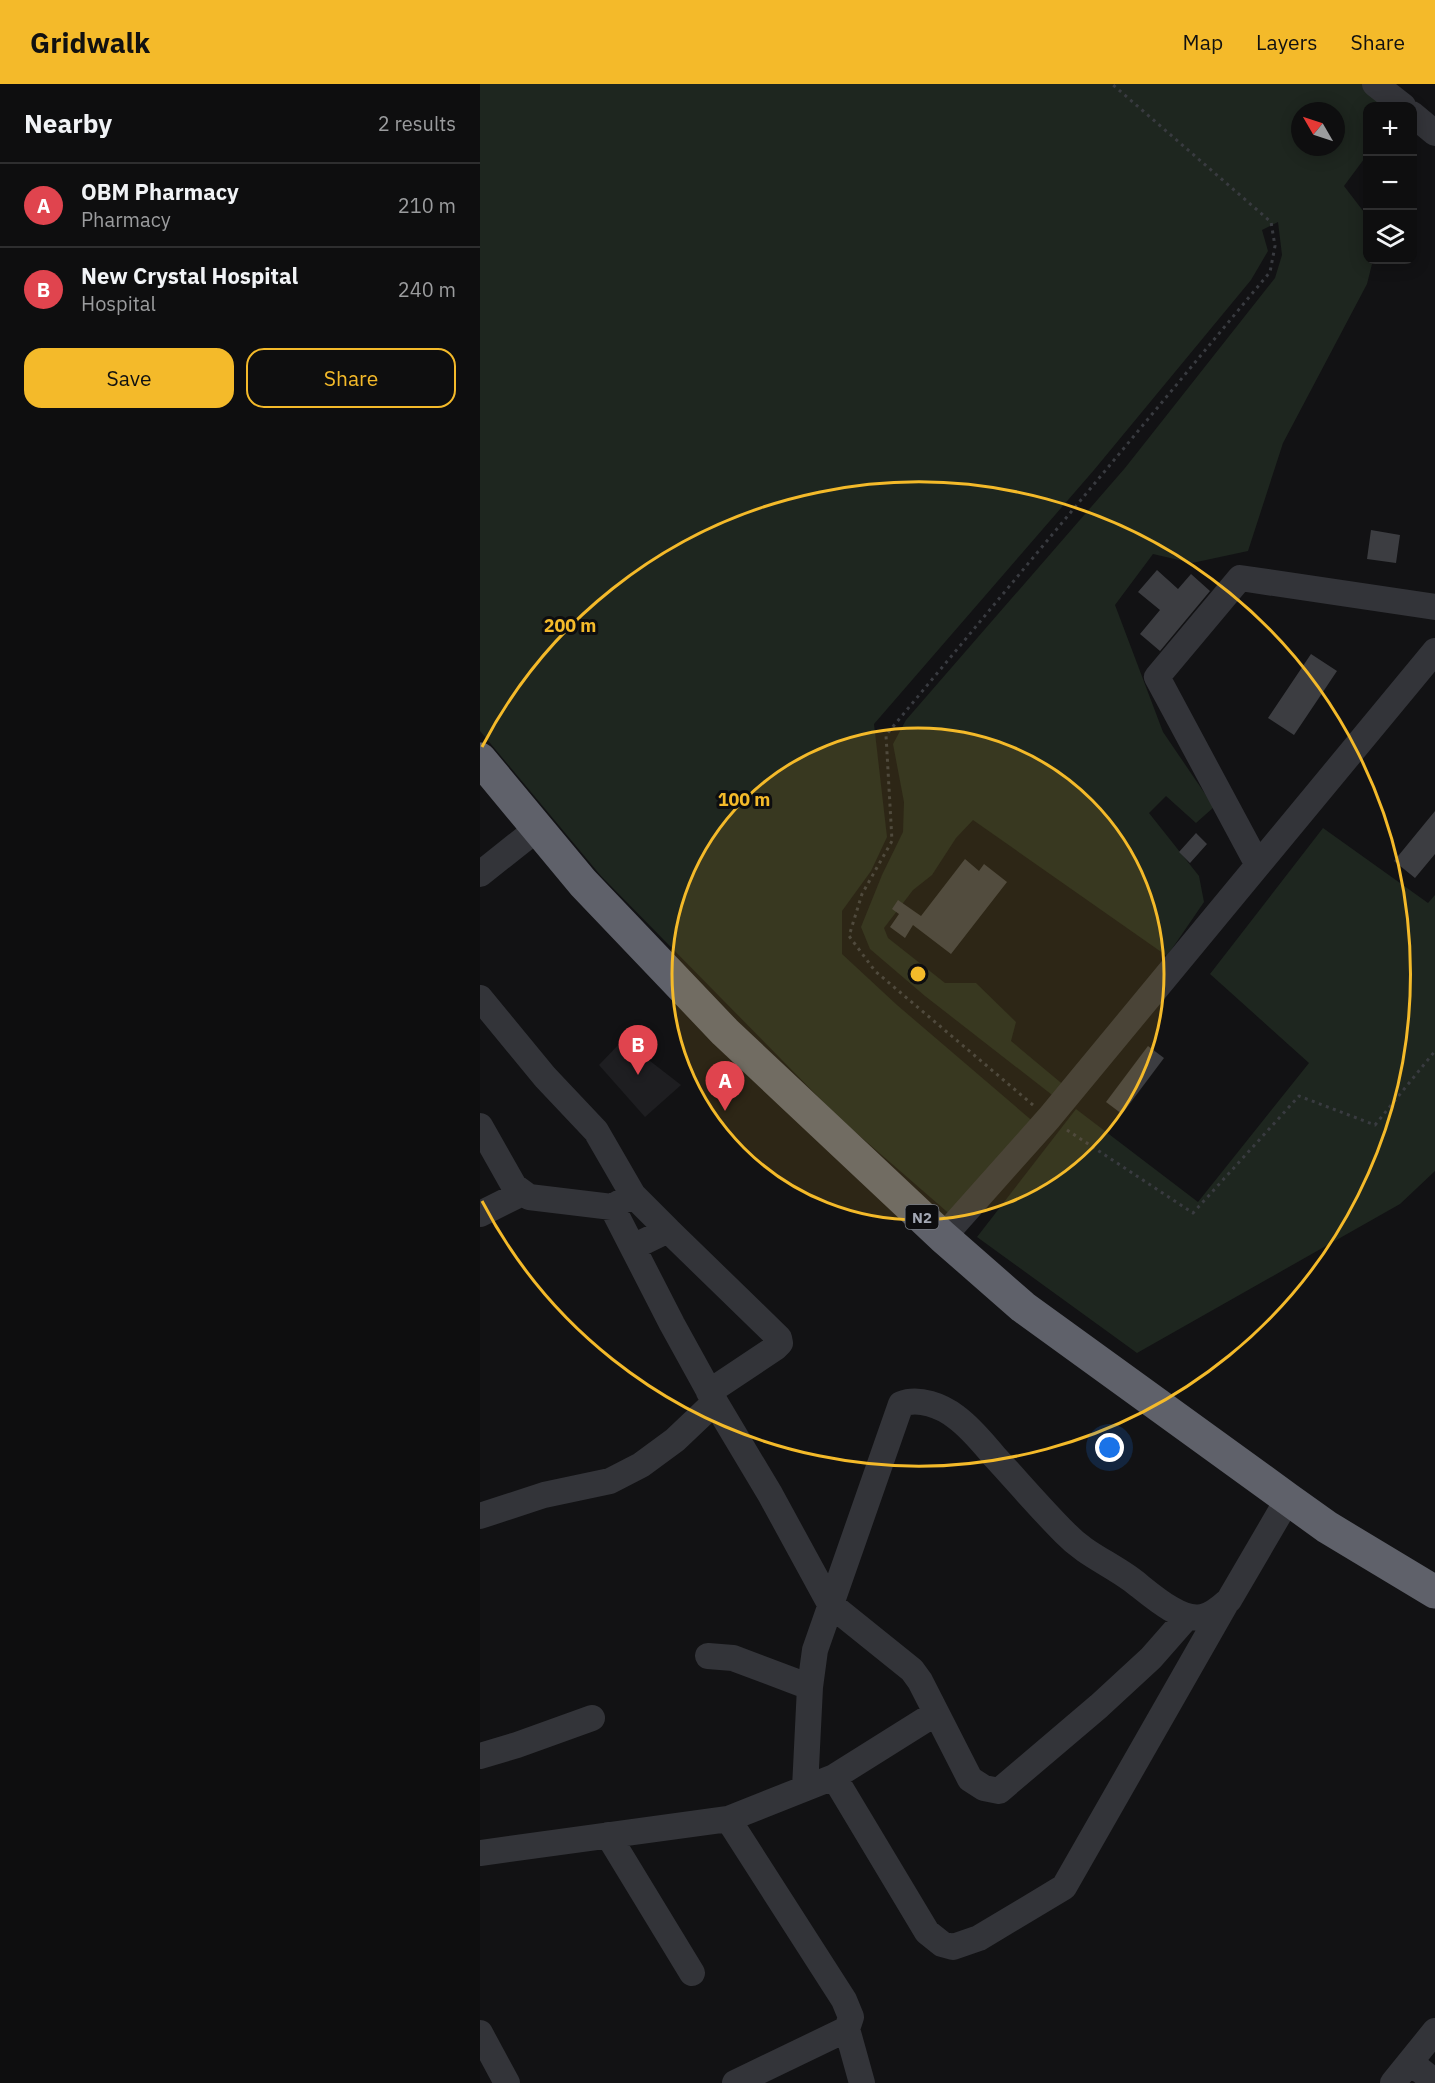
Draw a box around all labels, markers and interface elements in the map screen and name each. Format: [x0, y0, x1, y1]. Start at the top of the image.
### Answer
text: Gridwalk [30, 24, 150, 61]
text: Map [1183, 28, 1223, 56]
text: Layers [1256, 28, 1318, 56]
text: Share [1351, 28, 1405, 56]
north arrow [1291, 102, 1345, 156]
map controls [1363, 102, 1417, 264]
button: + [1363, 102, 1417, 156]
text: Nearby [24, 106, 112, 140]
text: 2 results [378, 110, 456, 137]
button: − [1363, 156, 1417, 210]
text: OBM Pharmacy [81, 177, 239, 206]
text: A [37, 192, 50, 219]
text: 210 m [398, 192, 456, 219]
text: Pharmacy [81, 206, 171, 233]
button: layers [1363, 210, 1417, 264]
text: New Crystal Hospital [81, 261, 298, 290]
text: B [37, 276, 50, 303]
text: 240 m [398, 276, 456, 303]
text: Hospital [81, 290, 156, 317]
button: Save [24, 348, 234, 408]
button: Share [246, 348, 456, 408]
text: 200 m [544, 614, 596, 637]
text: 100 m [718, 788, 770, 811]
centre of rings [908, 964, 928, 984]
pin: B [618, 1026, 658, 1075]
pin: A [706, 1062, 744, 1111]
road number: N2 [906, 1205, 938, 1229]
your location [1095, 1433, 1124, 1462]

